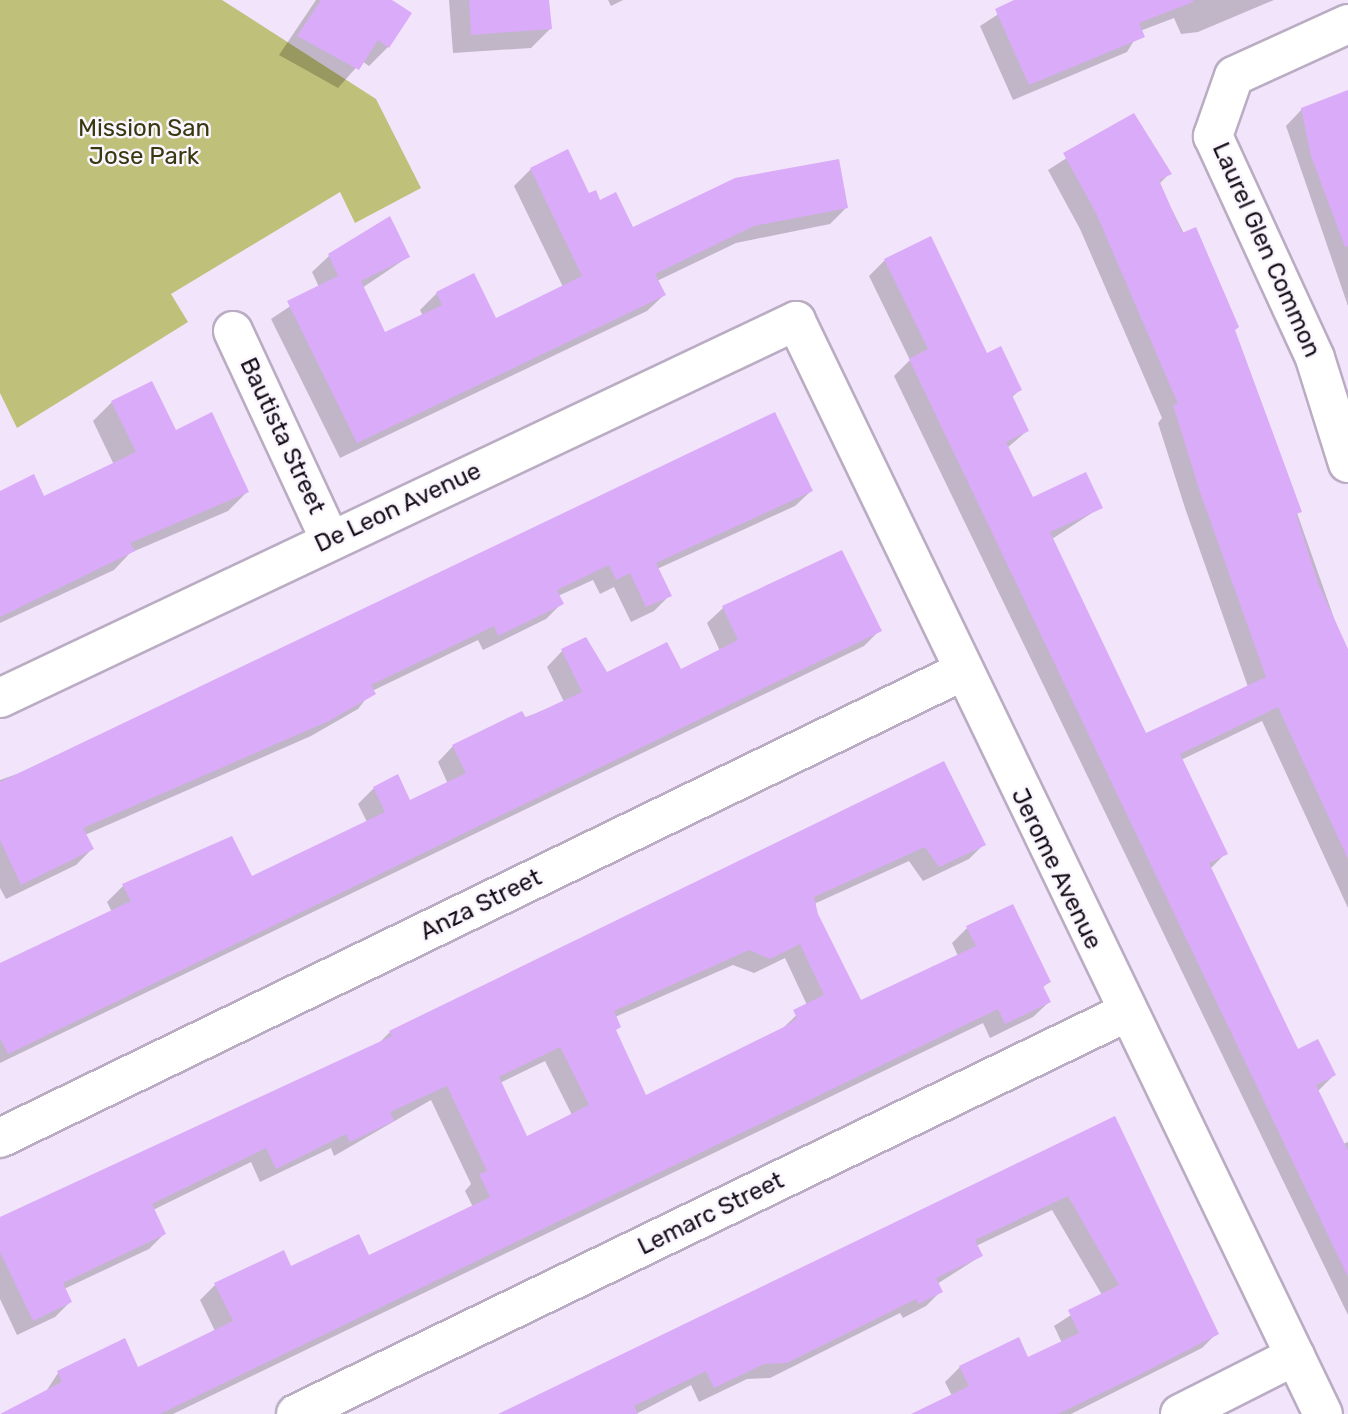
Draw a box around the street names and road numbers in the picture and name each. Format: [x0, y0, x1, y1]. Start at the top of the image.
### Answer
street label: Laurel Glen Common [1206, 138, 1326, 362]
street label: Bautista Street [233, 353, 331, 519]
street label: De Leon Avenue [310, 457, 486, 559]
street label: Jerome Avenue [1004, 784, 1108, 954]
street label: Anza Street [416, 863, 546, 947]
street label: Lemarc Street [633, 1166, 789, 1262]

